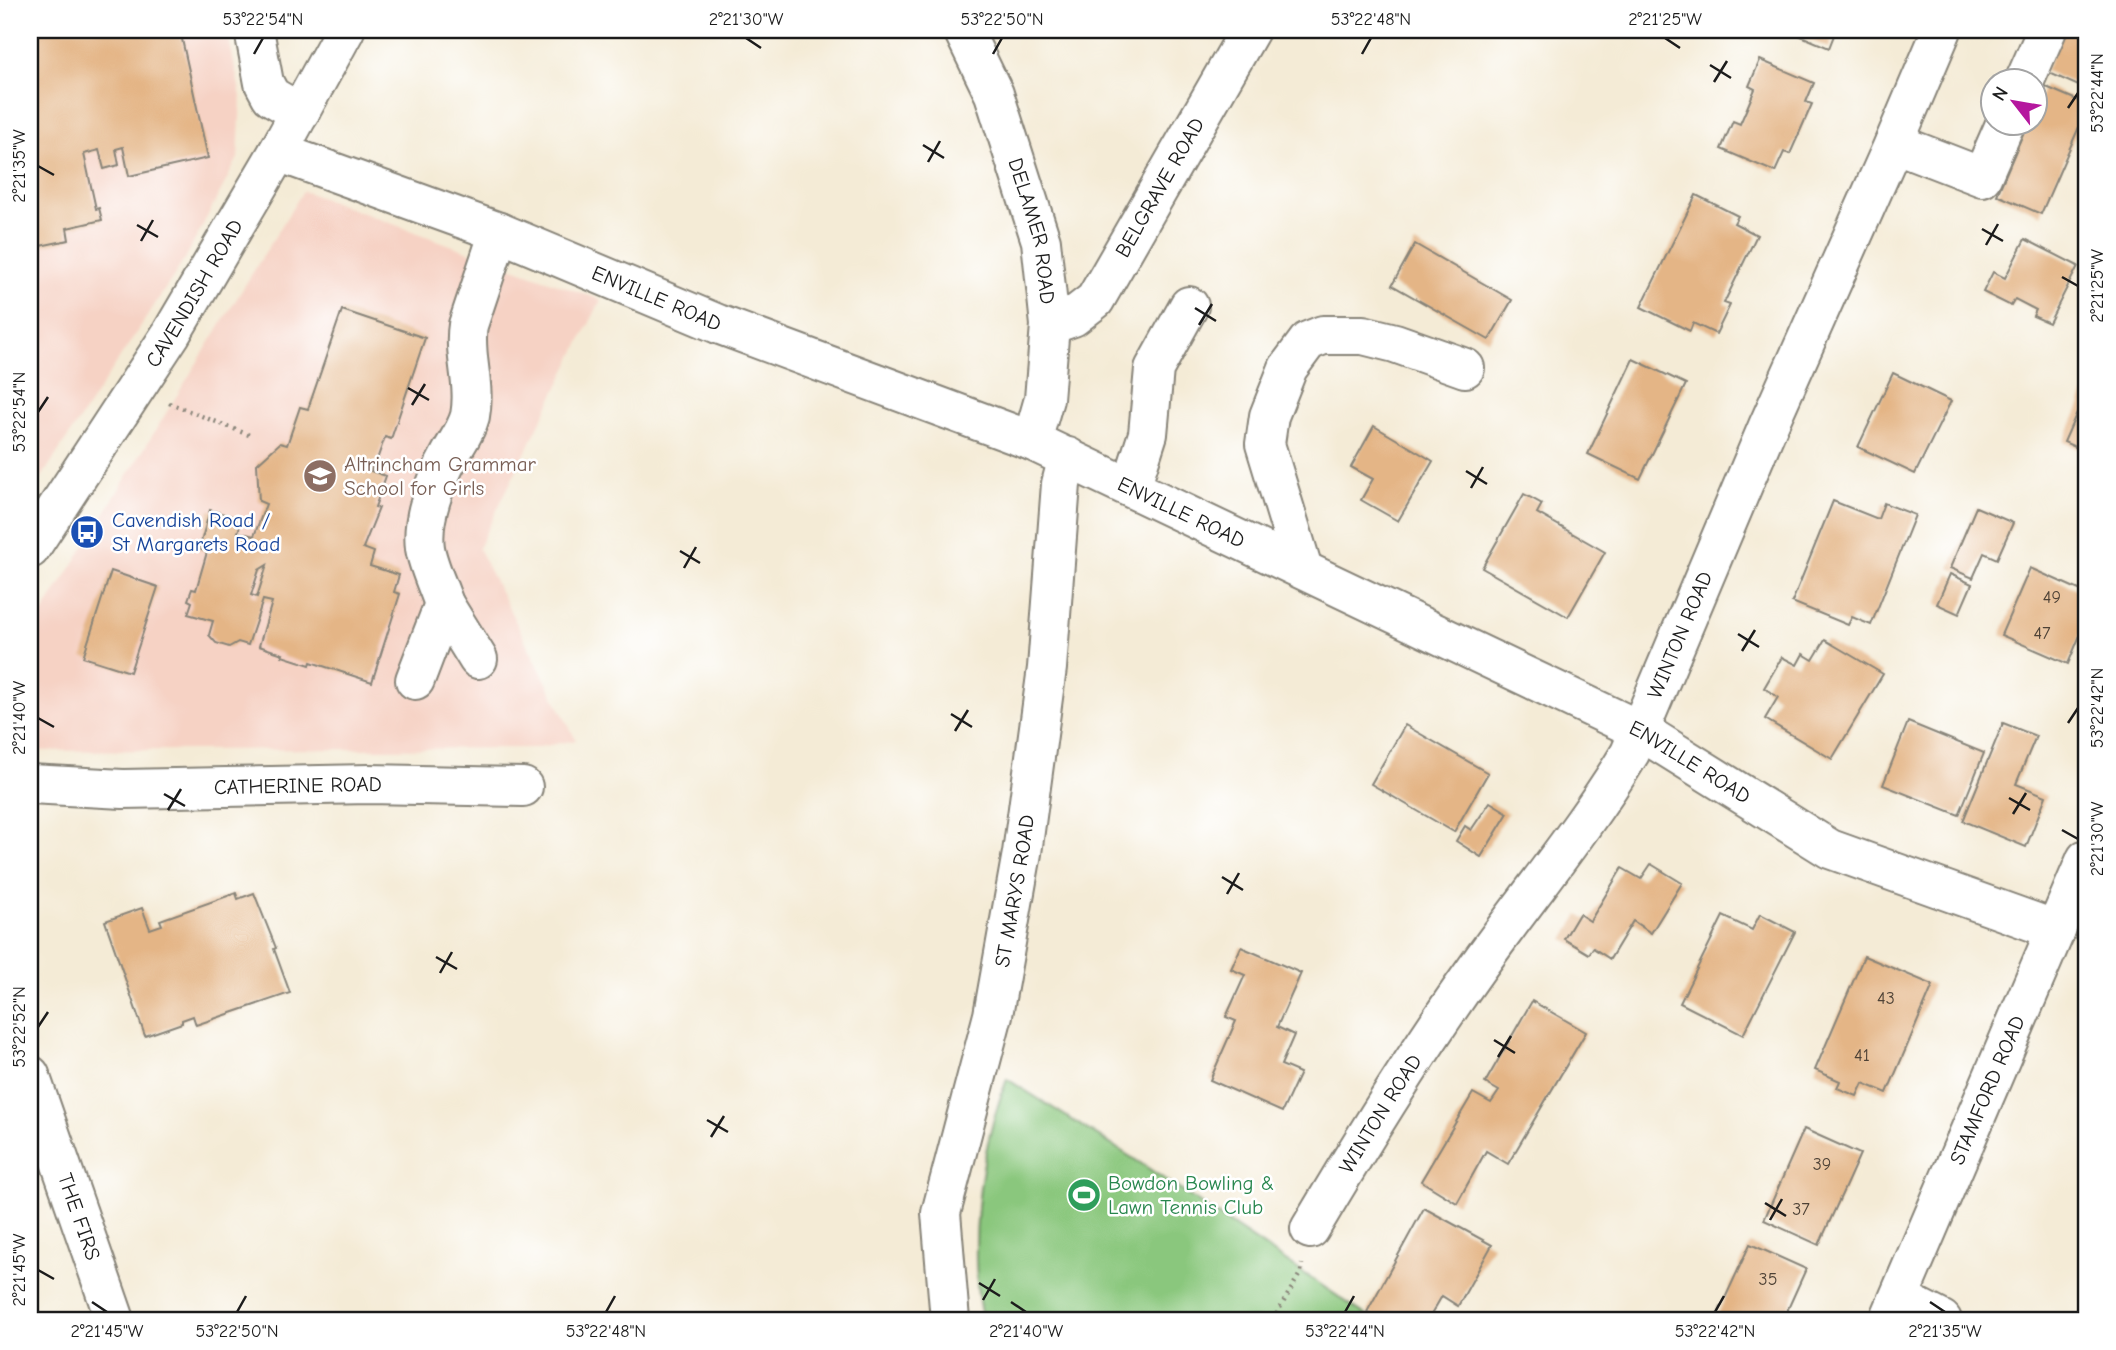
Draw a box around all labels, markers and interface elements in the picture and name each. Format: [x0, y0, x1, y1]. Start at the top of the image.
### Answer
text: 53°22'54"N [223, 9, 303, 30]
text: 2°21'30"W [709, 9, 784, 30]
text: 53°22'50"N [960, 9, 1044, 30]
text: 53°22'48"N [1331, 9, 1411, 30]
text: 2°21'25"W [1628, 9, 1702, 30]
text: 53°22'44"N [2087, 53, 2108, 133]
north arrow [1980, 66, 2050, 136]
text: N [1988, 83, 2013, 105]
street label: BELGRAVE ROAD [1110, 113, 1209, 261]
text: 2°21'35"W [9, 129, 30, 203]
street label: DELAMER ROAD [1003, 155, 1060, 305]
street label: CAVENDISH ROAD [141, 215, 248, 372]
text: 2°21'25"W [2087, 249, 2108, 323]
street label: ENVILLE ROAD [588, 260, 725, 336]
text: 53°22'54"N [9, 372, 30, 452]
place label: Altrincham Grammar School for Girls [344, 452, 536, 500]
school or university icon: Altrincham Grammar School for Girls [301, 457, 339, 495]
street label: ENVILLE ROAD [1114, 472, 1249, 553]
place label: Cavendish Road / St Margarets Road [112, 508, 280, 556]
bus stop icon: Cavendish Road / St Margarets Road [68, 513, 106, 551]
street label: WINTON ROAD [1642, 568, 1717, 702]
house number: 49 [2043, 587, 2061, 608]
house number: 47 [2033, 623, 2051, 644]
text: 53°22'42"N [2087, 668, 2108, 748]
text: 2°21'40"W [9, 681, 30, 755]
street label: ENVILLE ROAD [1626, 715, 1755, 808]
street label: CATHERINE ROAD [214, 772, 382, 799]
text: 2°21'30"W [2087, 801, 2108, 876]
street label: ST MARYS ROAD [990, 813, 1039, 969]
text: 53°22'52"N [9, 986, 30, 1068]
house number: 43 [1877, 988, 1895, 1009]
street label: STAMFORD ROAD [1945, 1012, 2030, 1168]
house number: 41 [1854, 1045, 1870, 1066]
street label: WINTON ROAD [1334, 1050, 1427, 1178]
house number: 39 [1813, 1154, 1831, 1175]
street label: THE FIRS [53, 1170, 105, 1263]
place label: Bowdon Bowling & Lawn Tennis Club [1108, 1171, 1274, 1219]
sports icon: Bowdon Bowling & Lawn Tennis Club [1065, 1176, 1103, 1214]
house number: 37 [1792, 1199, 1810, 1220]
text: 2°21'45"W [9, 1233, 30, 1306]
house number: 35 [1759, 1269, 1777, 1290]
text: 2°21'45"W [71, 1321, 144, 1342]
text: 53°22'50"N [195, 1321, 279, 1342]
text: 53°22'48"N [566, 1321, 646, 1342]
text: 2°21'40"W [989, 1321, 1063, 1342]
text: 53°22'44"N [1305, 1321, 1385, 1342]
text: 53°22'42"N [1675, 1321, 1755, 1342]
text: 2°21'35"W [1908, 1321, 1982, 1342]

